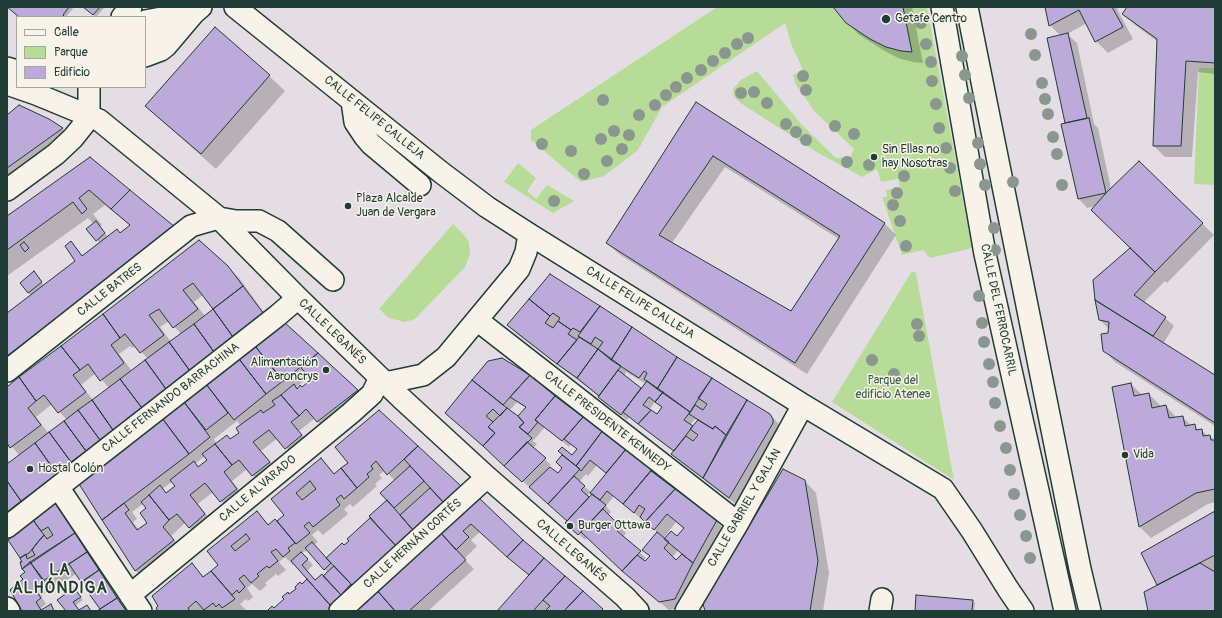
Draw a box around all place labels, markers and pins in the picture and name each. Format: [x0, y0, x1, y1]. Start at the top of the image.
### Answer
place label: Getafe Centro [895, 12, 967, 26]
marker: Getafe Centro [880, 13, 892, 25]
place label: Sin Ellas no hay Nosotras [882, 143, 947, 171]
marker: Sin Ellas no hay Nosotras [869, 152, 879, 162]
place label: Plaza Alcalde Juan de Vergara [356, 192, 436, 220]
marker: Plaza Alcalde Juan de Vergara [343, 201, 353, 211]
place label: Alimentación Aaroncrys [251, 356, 318, 384]
marker: Alimentación Aaroncrys [321, 365, 331, 375]
place label: Vida [1133, 448, 1154, 462]
marker: Vida [1120, 450, 1130, 460]
place label: Hostal Colón [38, 462, 103, 476]
marker: Hostal Colón [25, 464, 35, 474]
place label: Burger Ottawa [578, 519, 651, 533]
marker: Burger Ottawa [565, 521, 575, 531]

